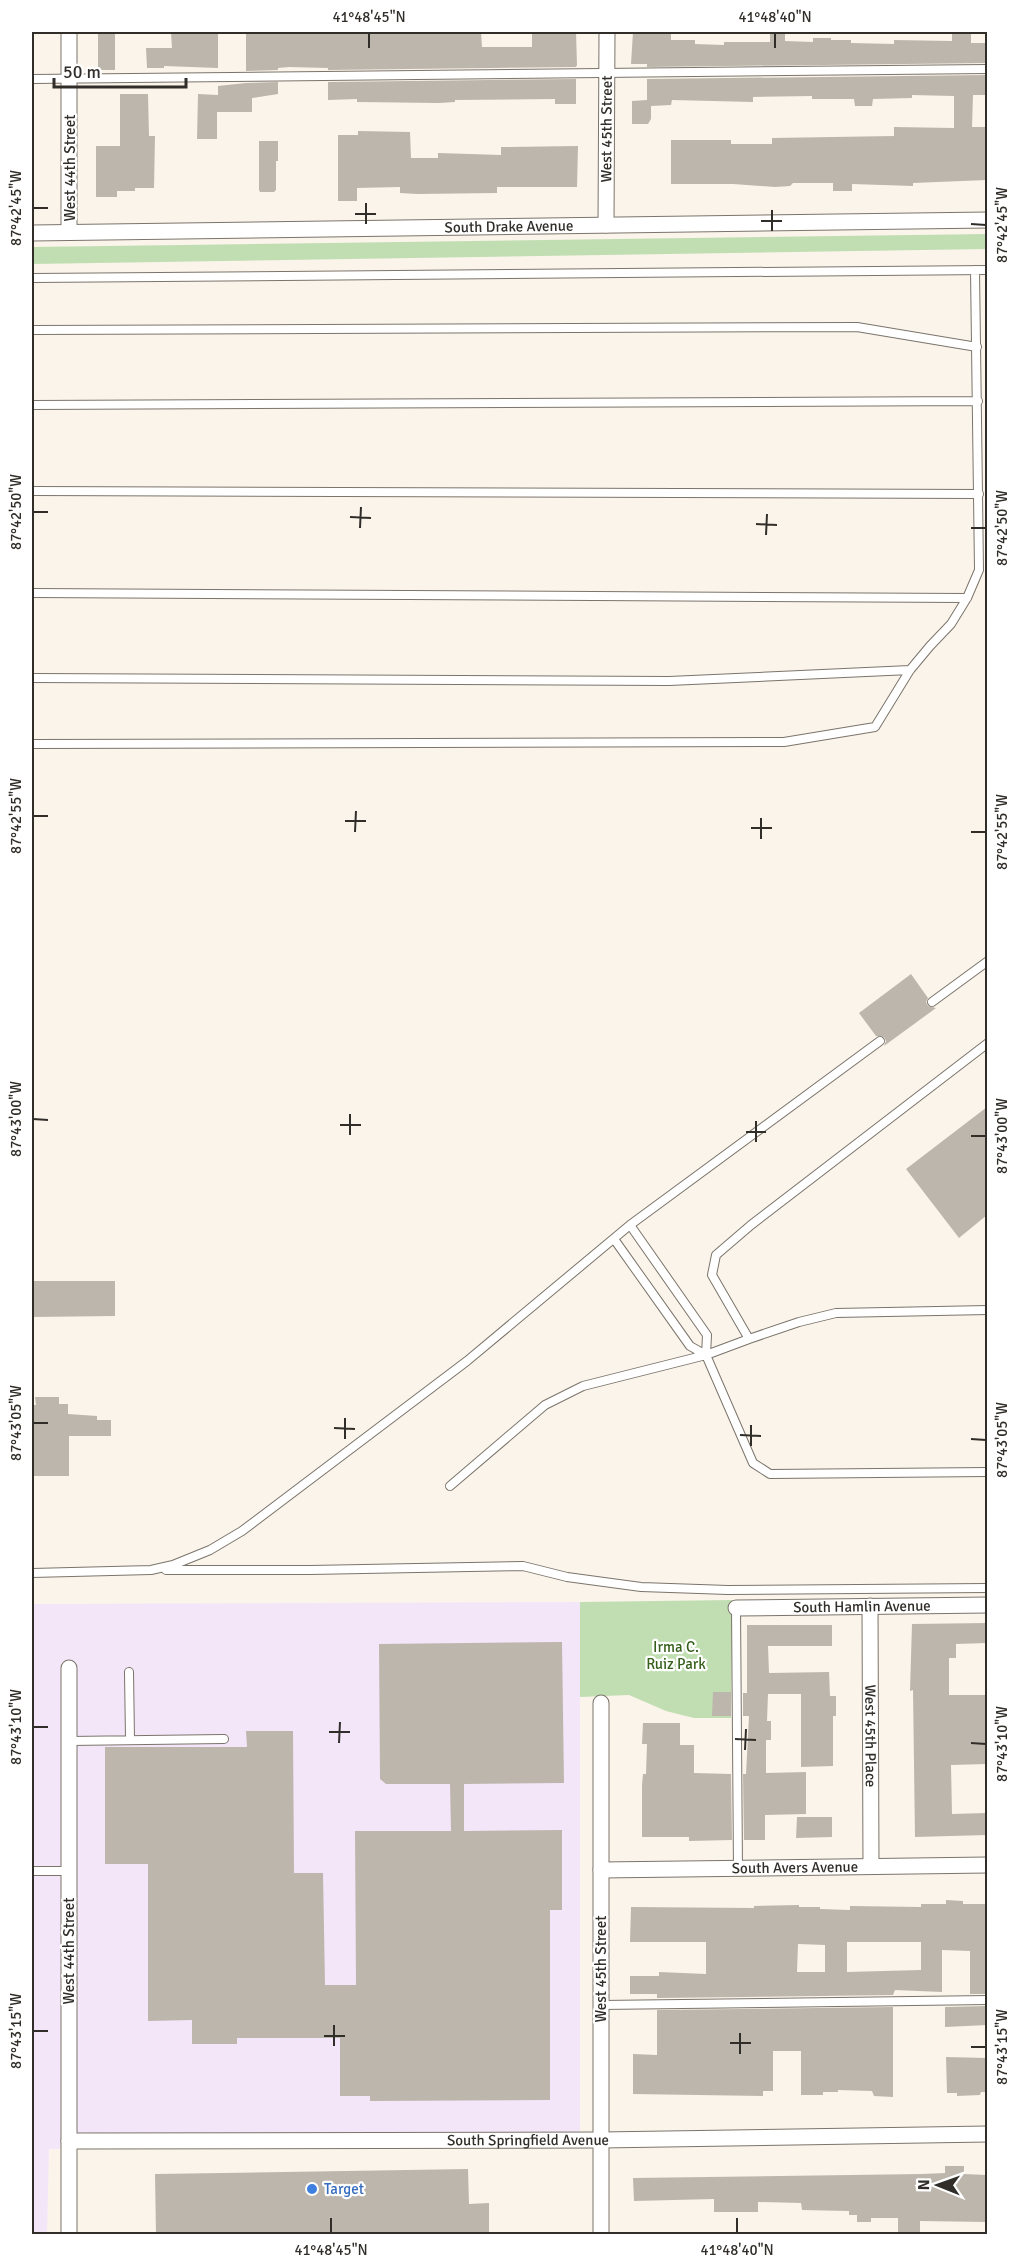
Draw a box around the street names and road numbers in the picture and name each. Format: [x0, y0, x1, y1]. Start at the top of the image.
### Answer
street label: West 45th Street [597, 76, 616, 182]
street label: West 44th Street [61, 115, 79, 221]
street label: South Drake Avenue [444, 217, 574, 236]
street label: South Hamlin Avenue [793, 1597, 931, 1616]
street label: West 45th Place [861, 1685, 880, 1787]
street label: South Avers Avenue [732, 1858, 858, 1877]
street label: West 44th Street [60, 1898, 78, 2004]
street label: West 45th Street [592, 1916, 610, 2022]
street label: South Springfield Avenue [447, 2131, 609, 2149]

